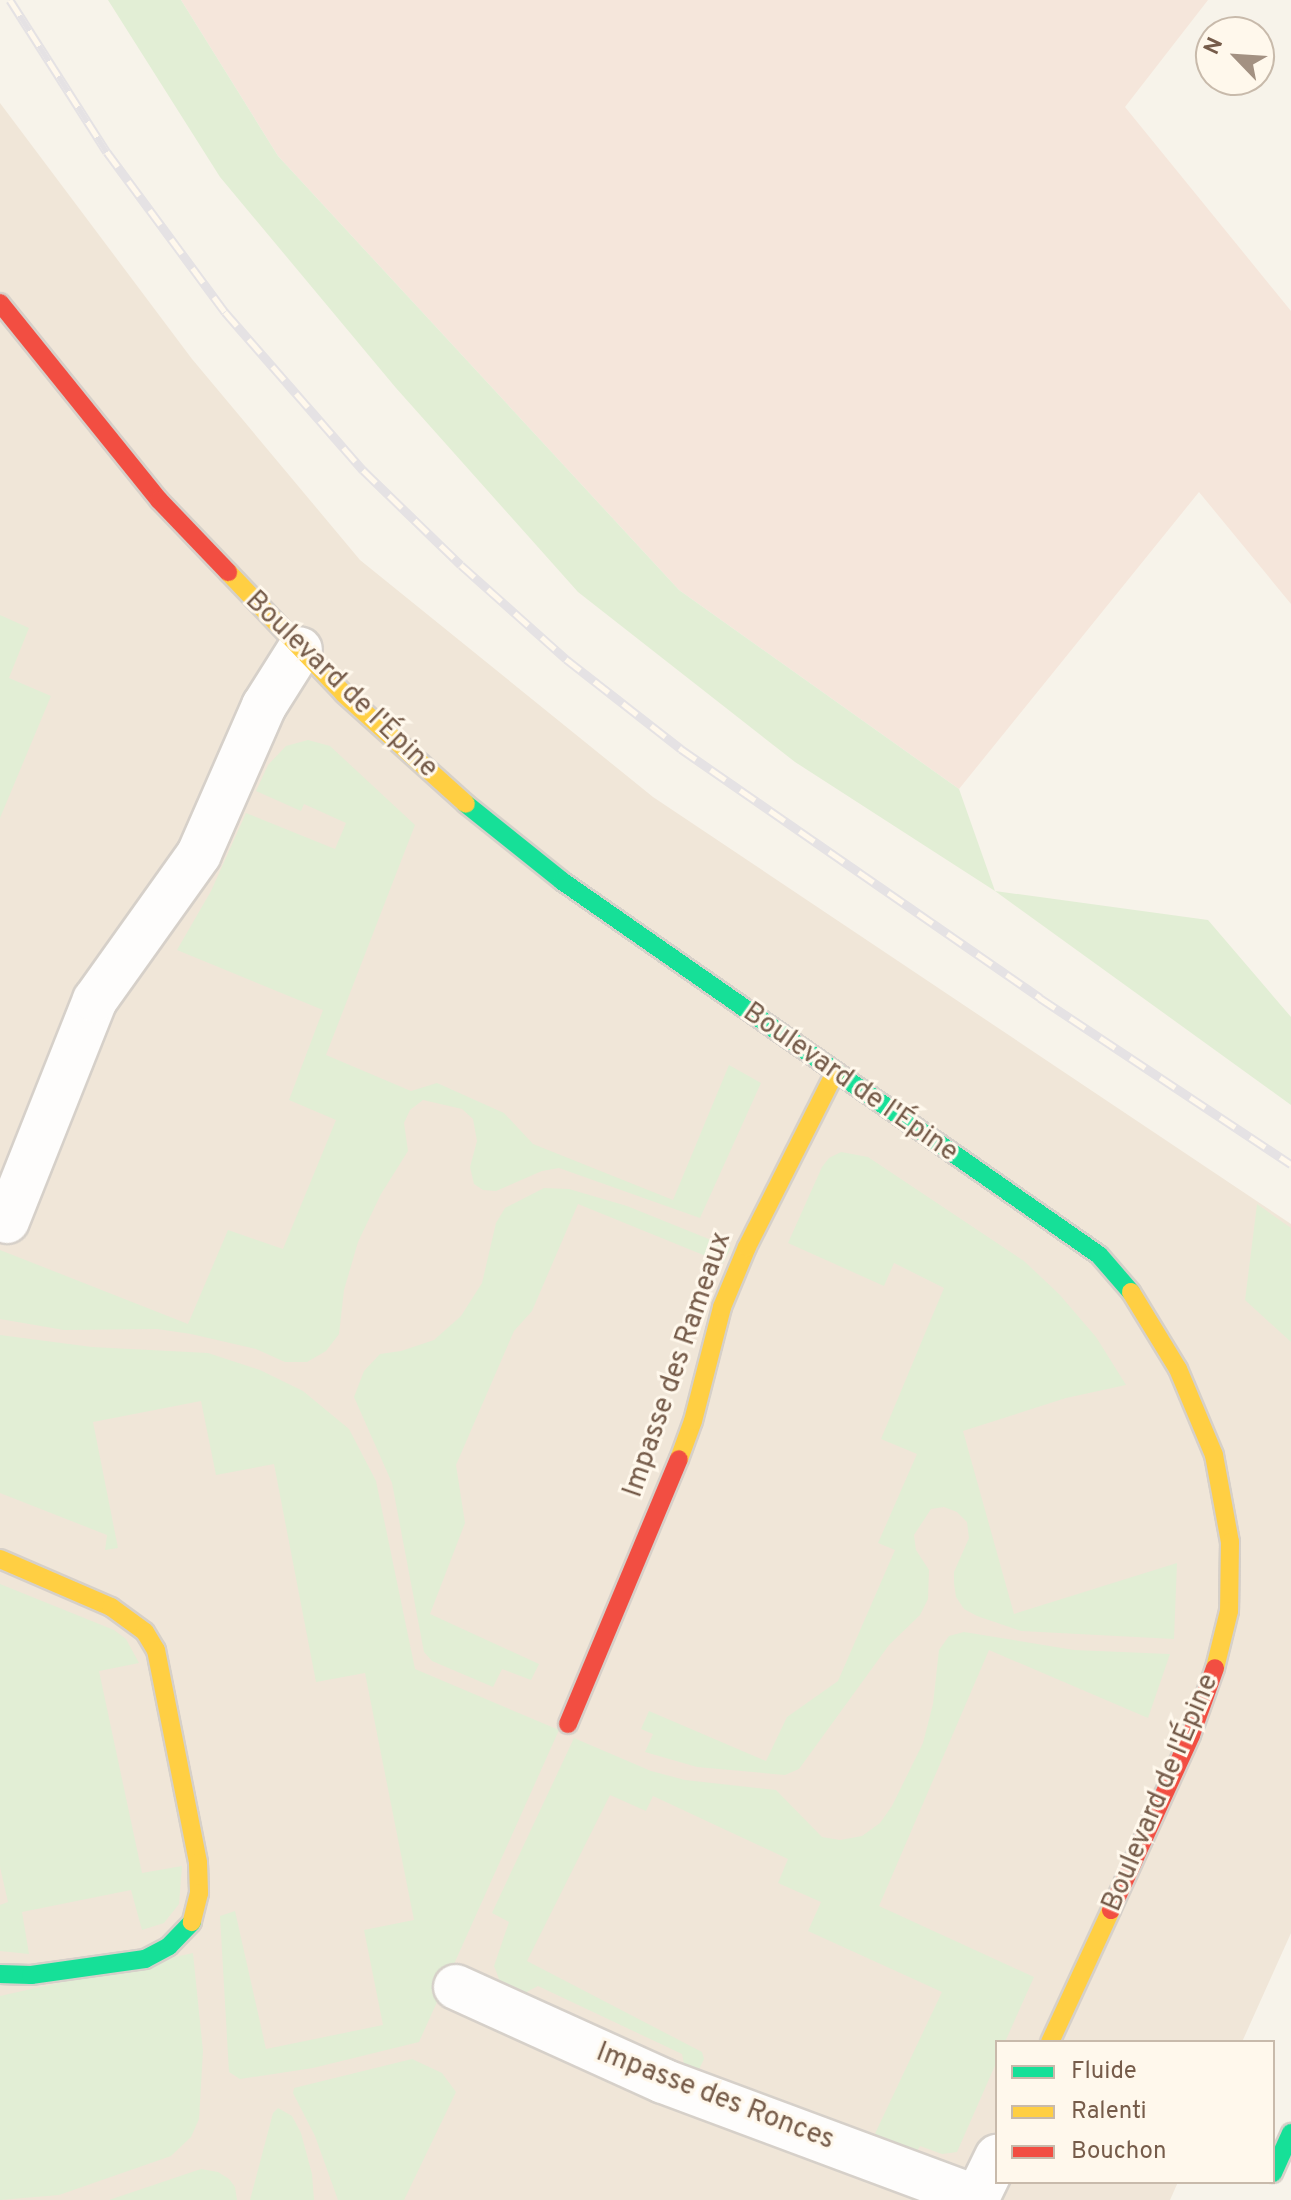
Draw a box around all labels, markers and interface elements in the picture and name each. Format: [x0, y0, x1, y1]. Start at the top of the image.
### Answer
north arrow [1195, 16, 1275, 96]
text: N [1199, 34, 1230, 59]
street label: Boulevard de l'Épine [238, 584, 444, 786]
street label: Boulevard de l'Épine [736, 996, 964, 1170]
street label: Impasse des Rameaux [617, 1228, 739, 1502]
street label: Boulevard de l'Épine [1096, 1669, 1226, 1917]
street label: Impasse des Ronces [591, 2036, 839, 2158]
legend [995, 2040, 1275, 2184]
text: Fluide [1071, 2057, 1137, 2087]
text: Ralenti [1071, 2097, 1147, 2127]
text: Bouchon [1071, 2137, 1166, 2167]

